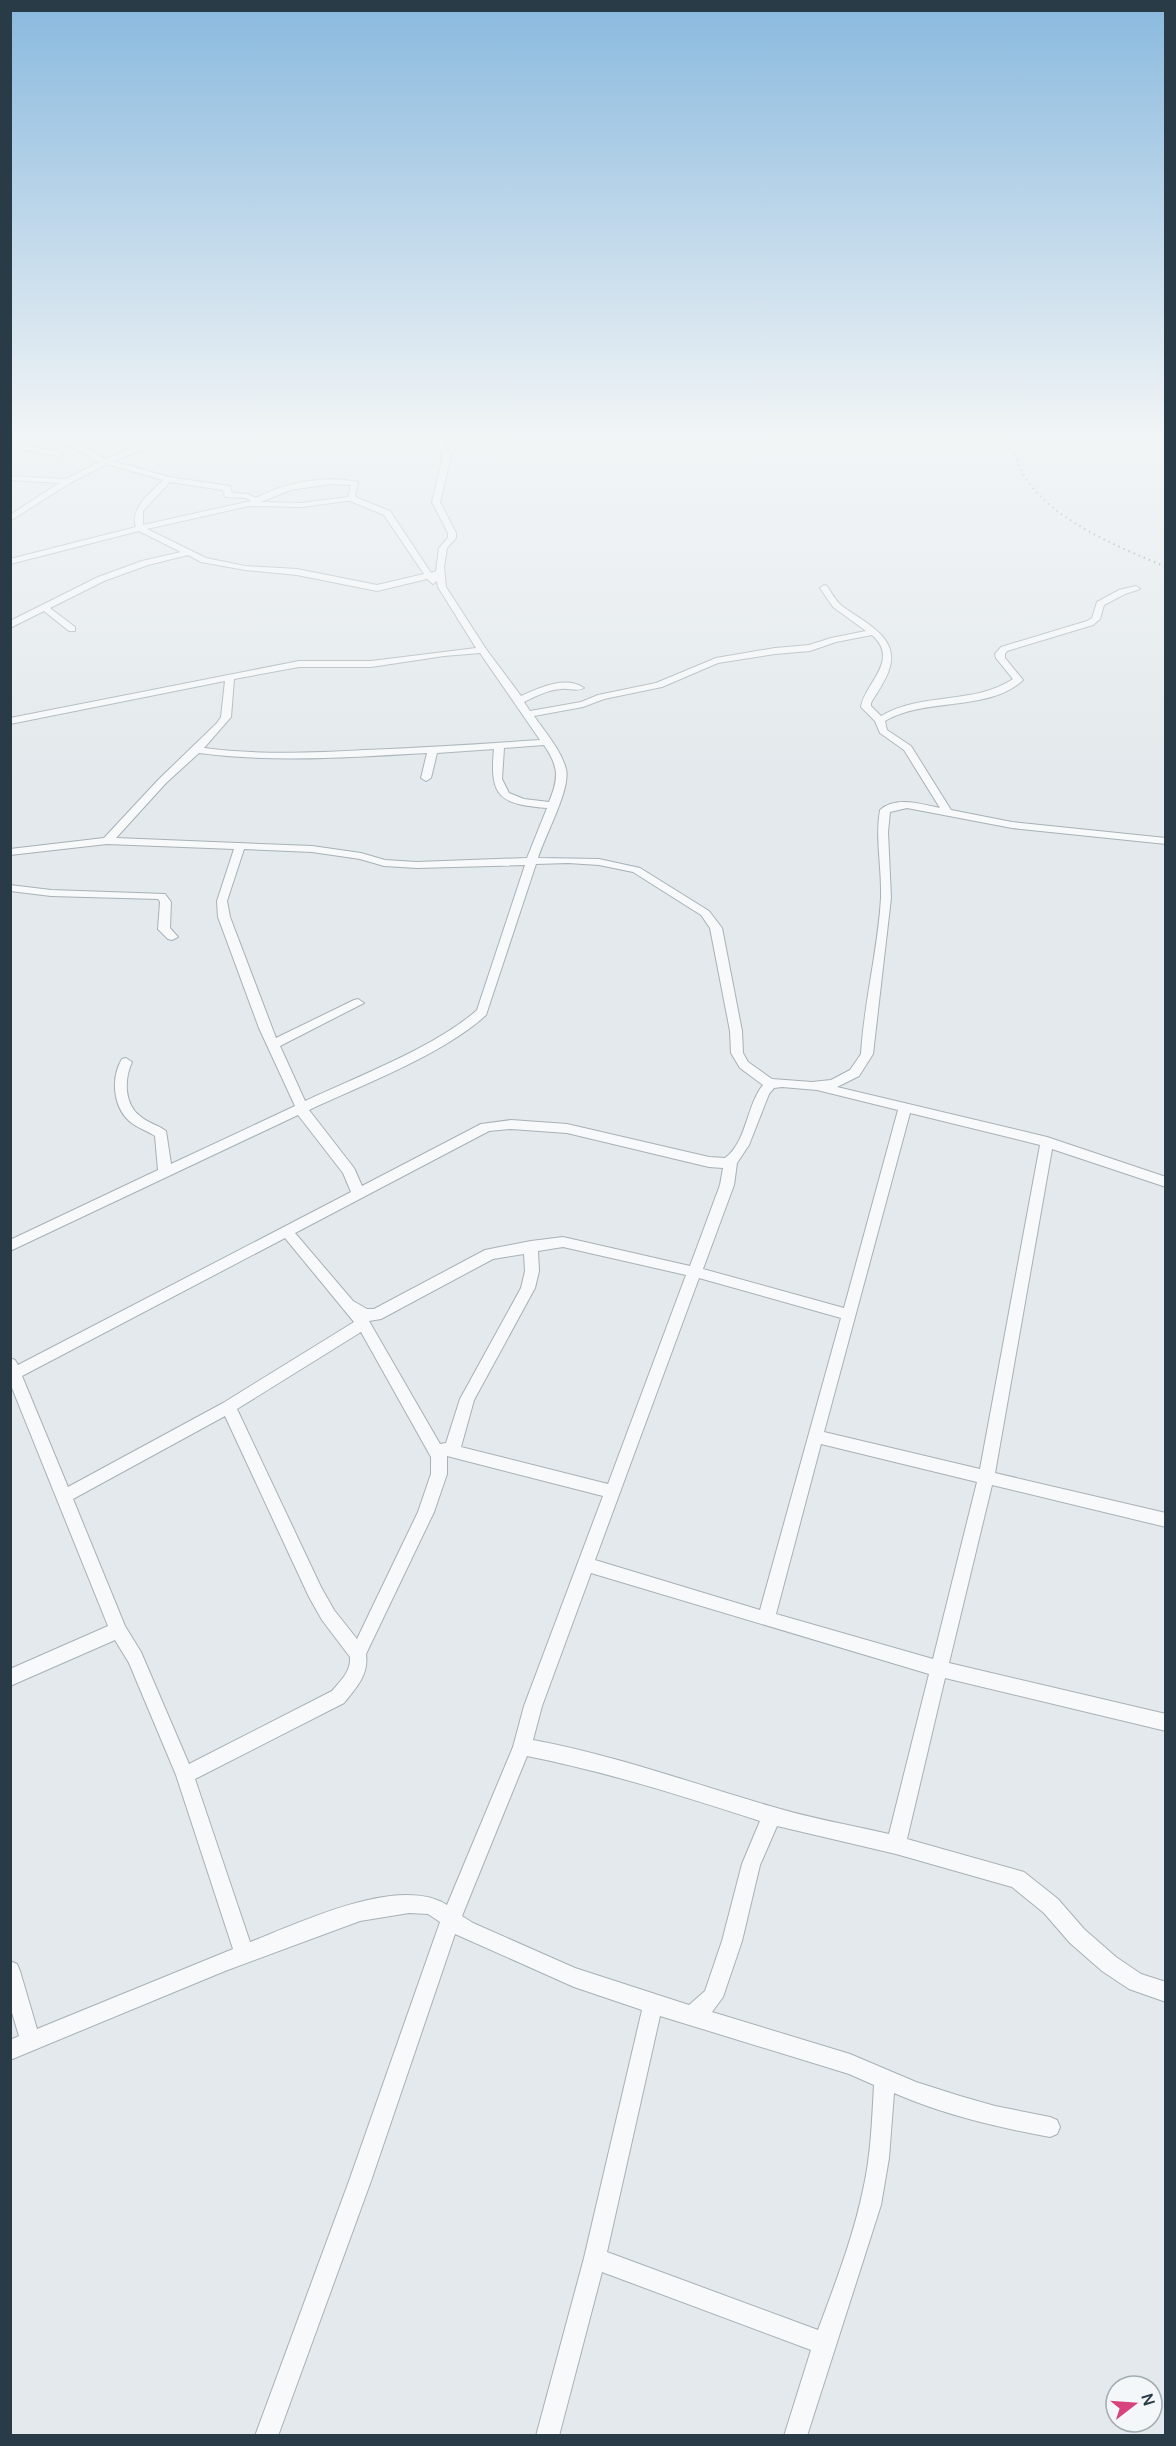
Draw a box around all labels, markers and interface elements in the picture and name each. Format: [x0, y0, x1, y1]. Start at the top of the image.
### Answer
north arrow [1104, 2374, 1164, 2434]
text: N [1136, 2391, 1161, 2408]

